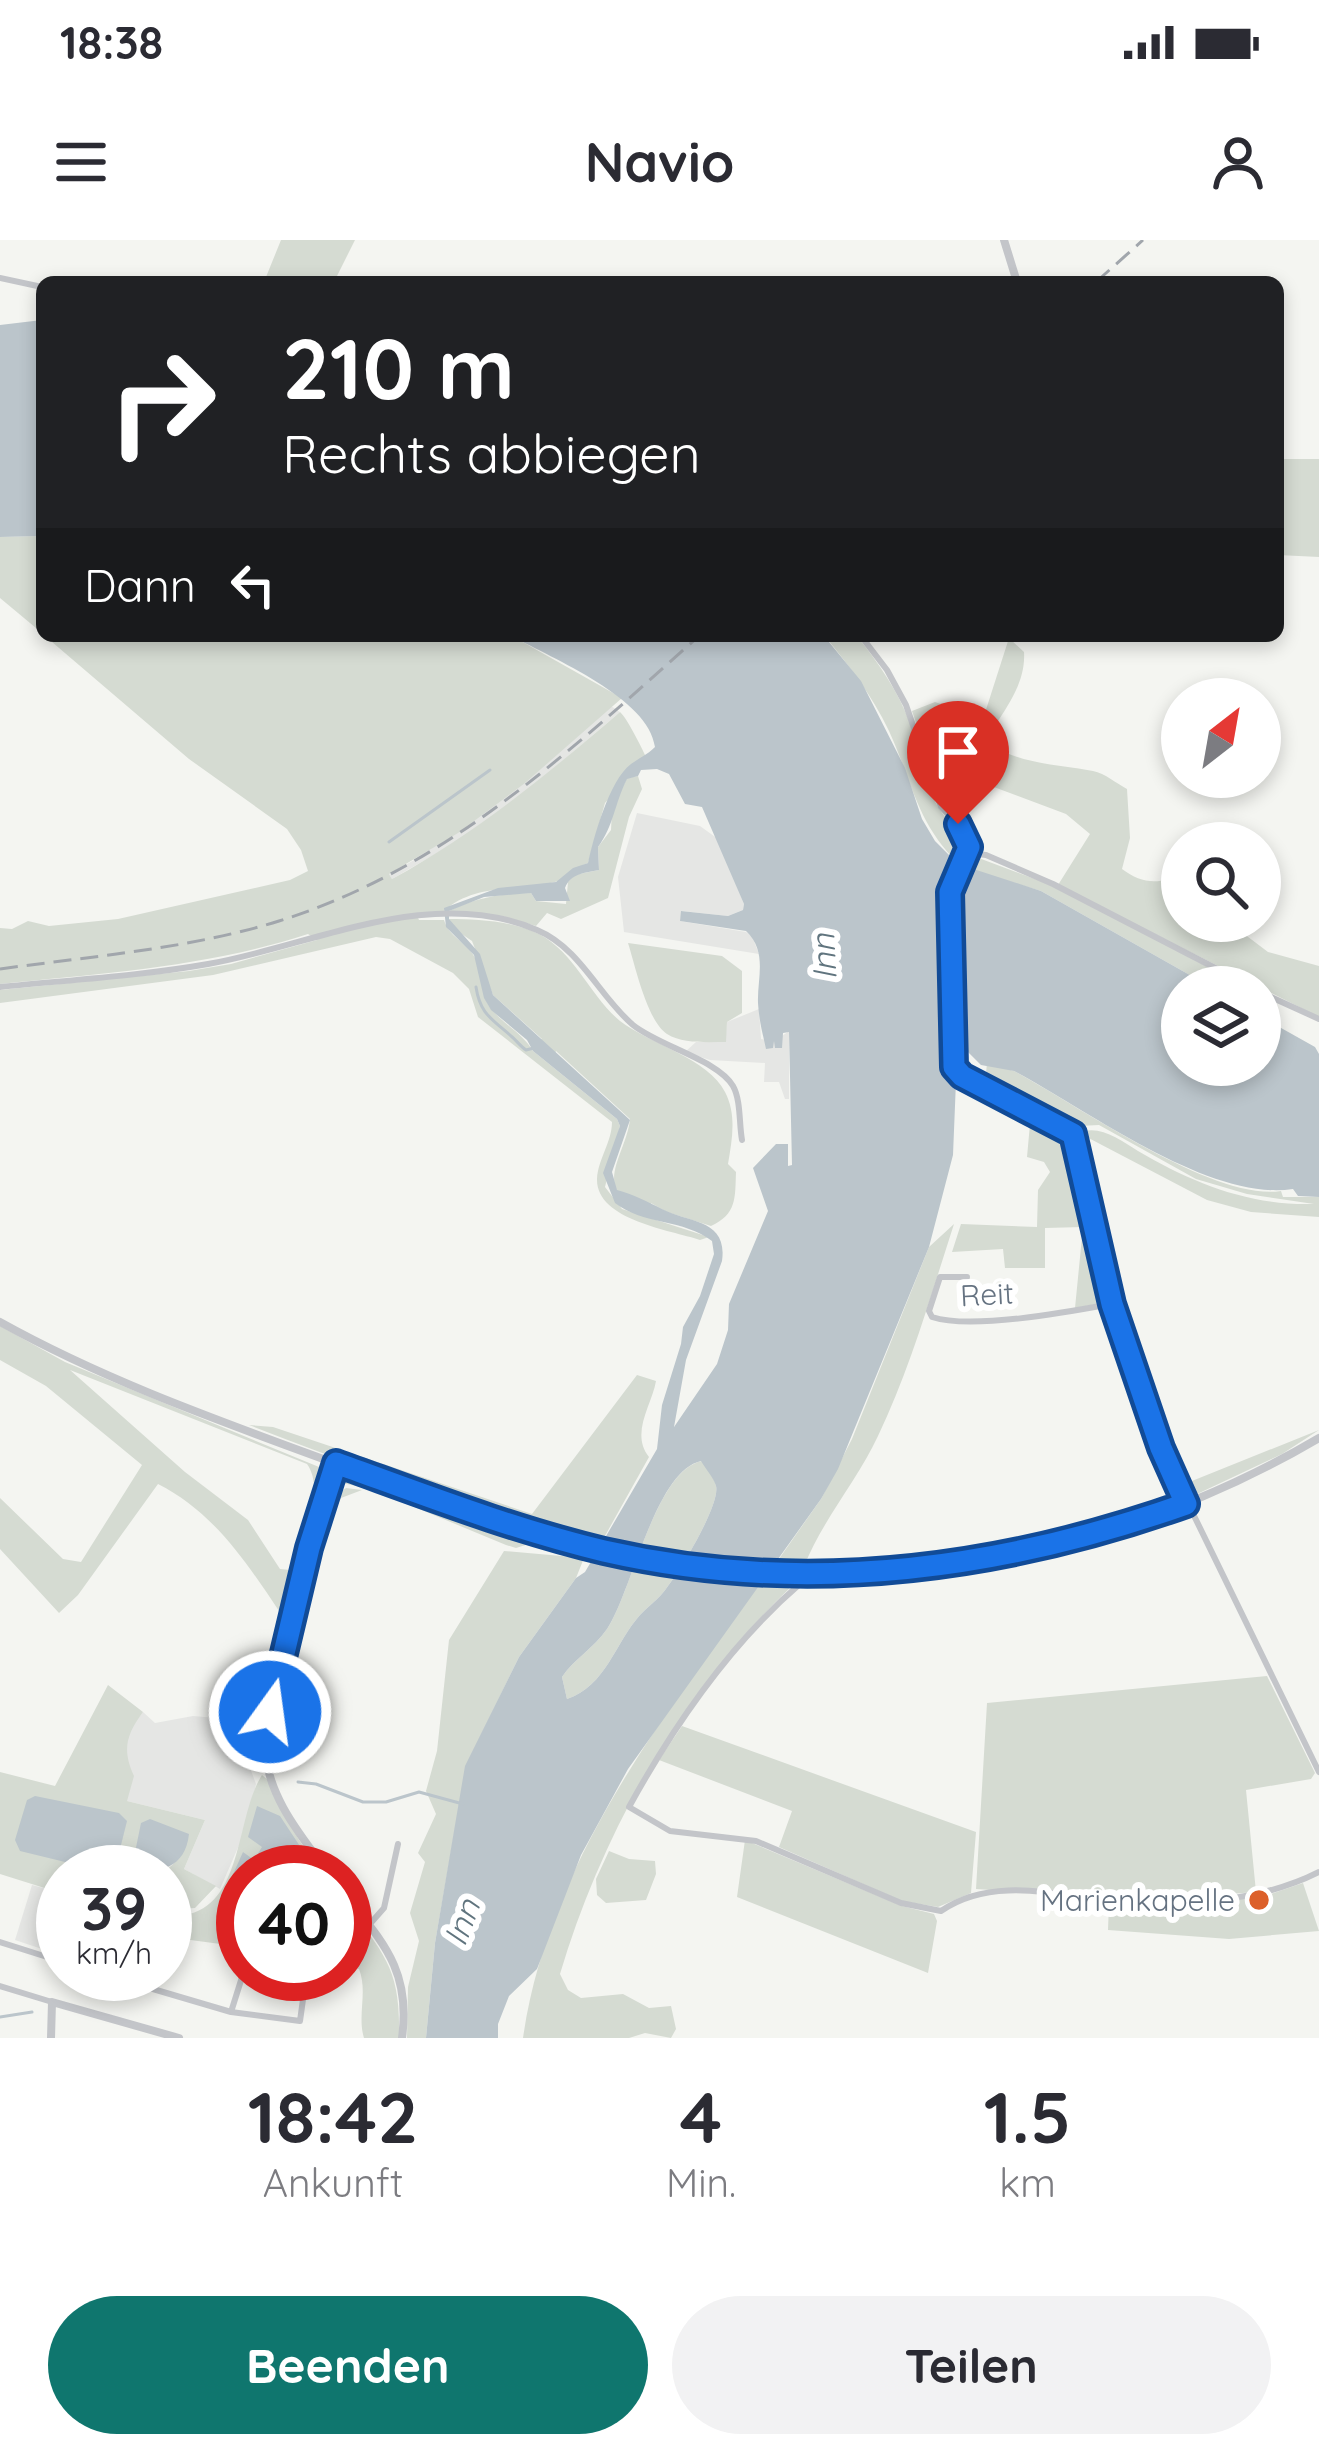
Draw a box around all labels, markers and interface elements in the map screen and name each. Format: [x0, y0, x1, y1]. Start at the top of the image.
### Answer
text: 18:38 [60, 14, 163, 70]
text: Navio [585, 128, 734, 196]
icon: menu [48, 129, 114, 195]
icon: person [1205, 129, 1271, 195]
text: 210 m [282, 315, 515, 420]
icon: right [84, 324, 240, 480]
text: Rechts abbiegen [282, 419, 701, 487]
icon: left [220, 552, 286, 618]
text: Dann [84, 557, 196, 613]
north arrow [1161, 678, 1281, 798]
map controls [1161, 678, 1281, 1086]
pin [907, 701, 1009, 824]
icon: arrive [925, 719, 991, 785]
button: search [1161, 822, 1281, 942]
water label: Inn [801, 932, 845, 981]
button: layers [1161, 966, 1281, 1086]
street label: Reit [959, 1274, 1015, 1314]
position arrow [207, 1649, 333, 1775]
speed limit sign: 40 [216, 1845, 372, 2001]
text: 39 [81, 1870, 147, 1945]
place label: Marienkapelle [1040, 1881, 1235, 1919]
marker: Marienkapelle [1246, 1887, 1272, 1913]
water label: Inn [434, 1892, 489, 1951]
text: km/h [76, 1934, 152, 1972]
text: 18:42 [248, 2071, 418, 2161]
text: 4 [680, 2071, 722, 2161]
text: 1.5 [984, 2071, 1071, 2161]
text: Ankunft [263, 2158, 403, 2207]
text: Min. [666, 2158, 736, 2207]
text: km [999, 2158, 1056, 2207]
button: Beenden [48, 2296, 648, 2434]
button: Teilen [672, 2296, 1271, 2434]

